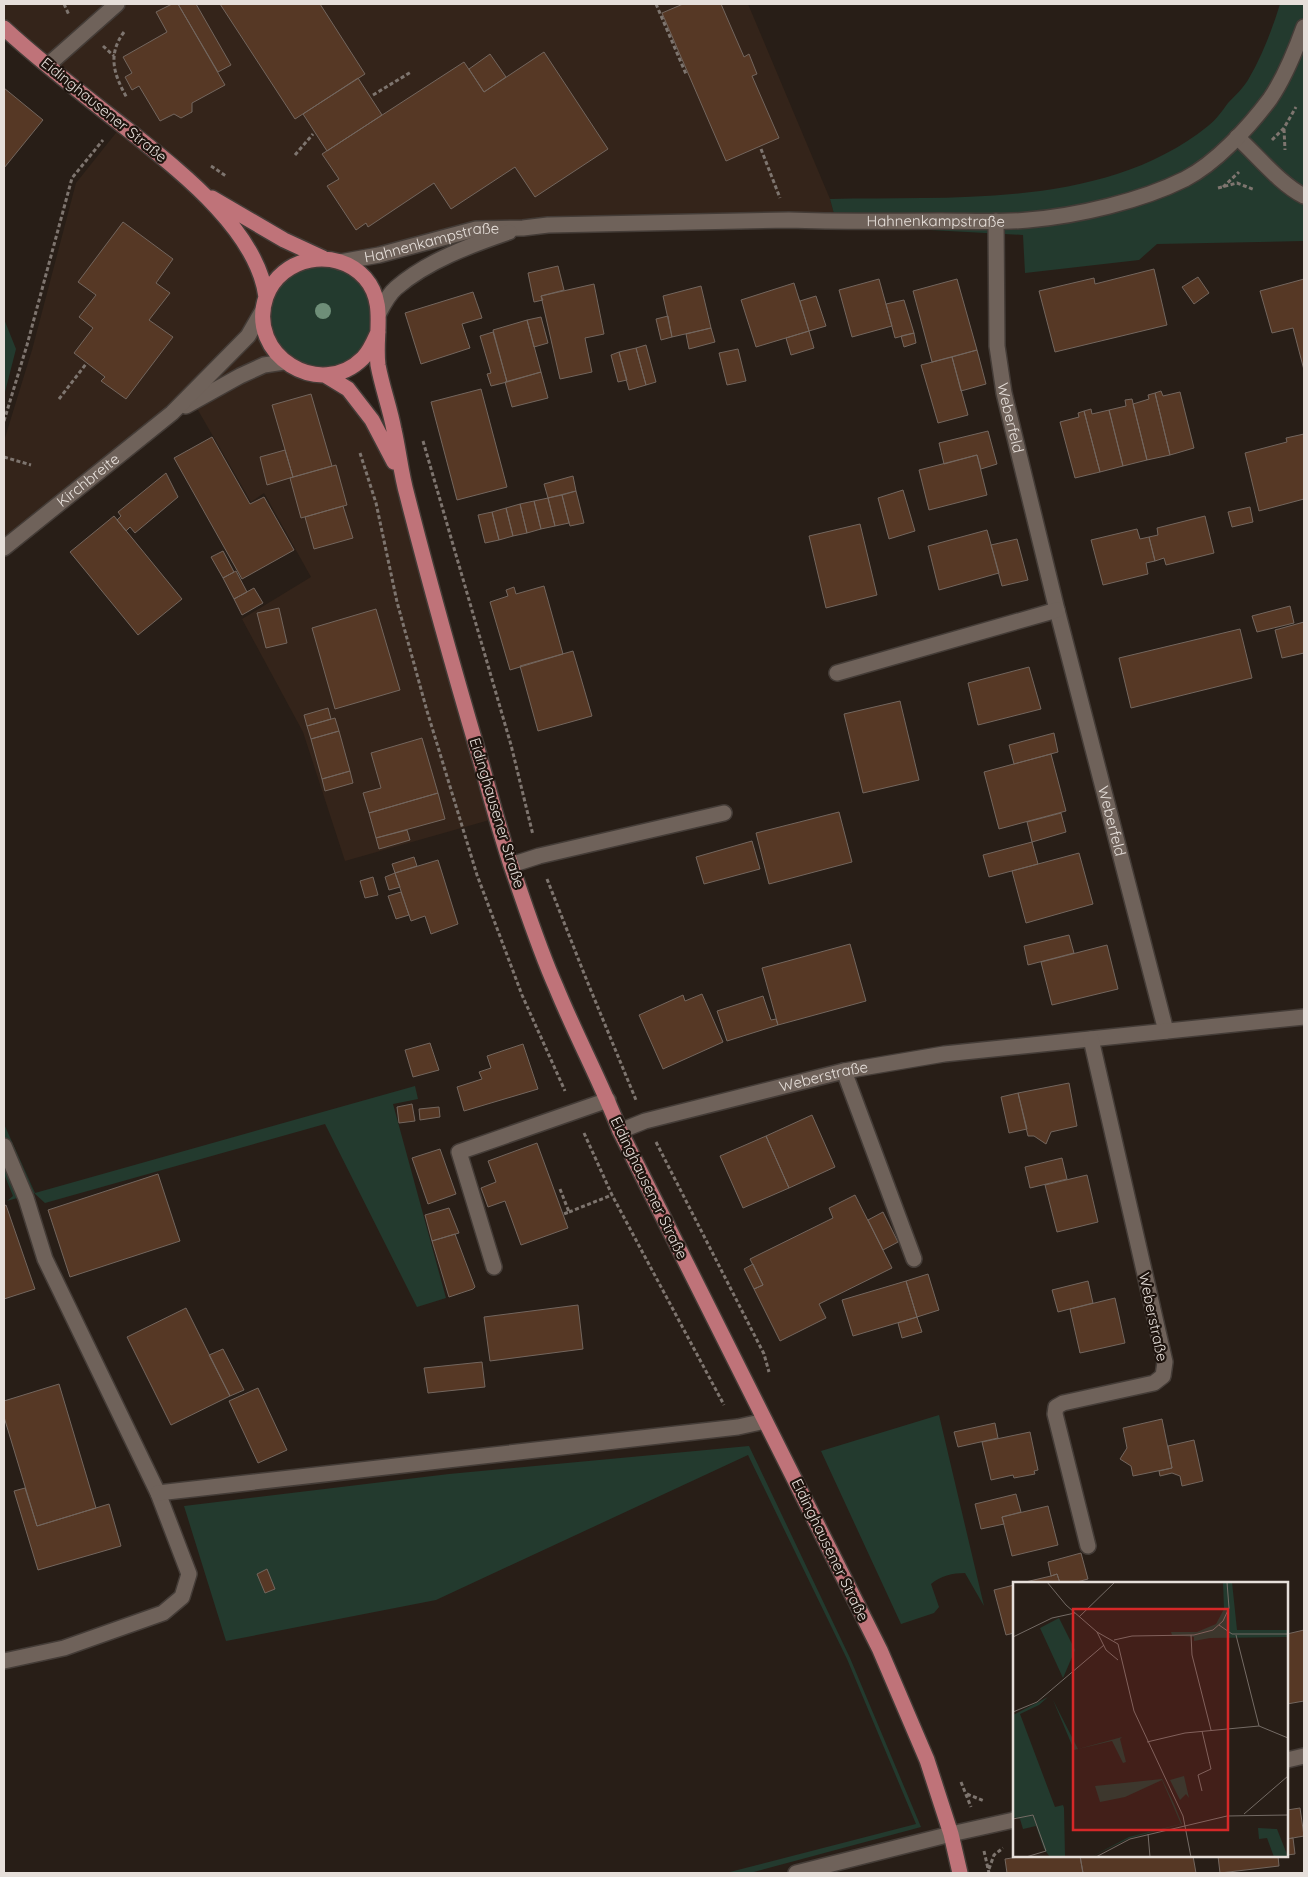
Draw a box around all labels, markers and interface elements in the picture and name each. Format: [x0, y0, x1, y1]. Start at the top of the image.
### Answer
street label: Eidinghausener Straße [38, 53, 171, 166]
street label: Hahnenkampstraße [866, 211, 1005, 231]
street label: Hahnenkampstraße [363, 219, 499, 266]
street label: Weberfeld [994, 381, 1028, 455]
street label: Kirchbreite [53, 449, 123, 511]
street label: Eidinghausener Straße [466, 735, 529, 890]
street label: Weberfeld [1094, 784, 1130, 858]
street label: Weberstraße [777, 1057, 869, 1096]
street label: Eidinghausener Straße [607, 1113, 692, 1262]
street label: Weberstraße [1135, 1271, 1172, 1363]
street label: Eidinghausener Straße [788, 1475, 873, 1624]
inset map [1013, 1582, 1288, 1857]

